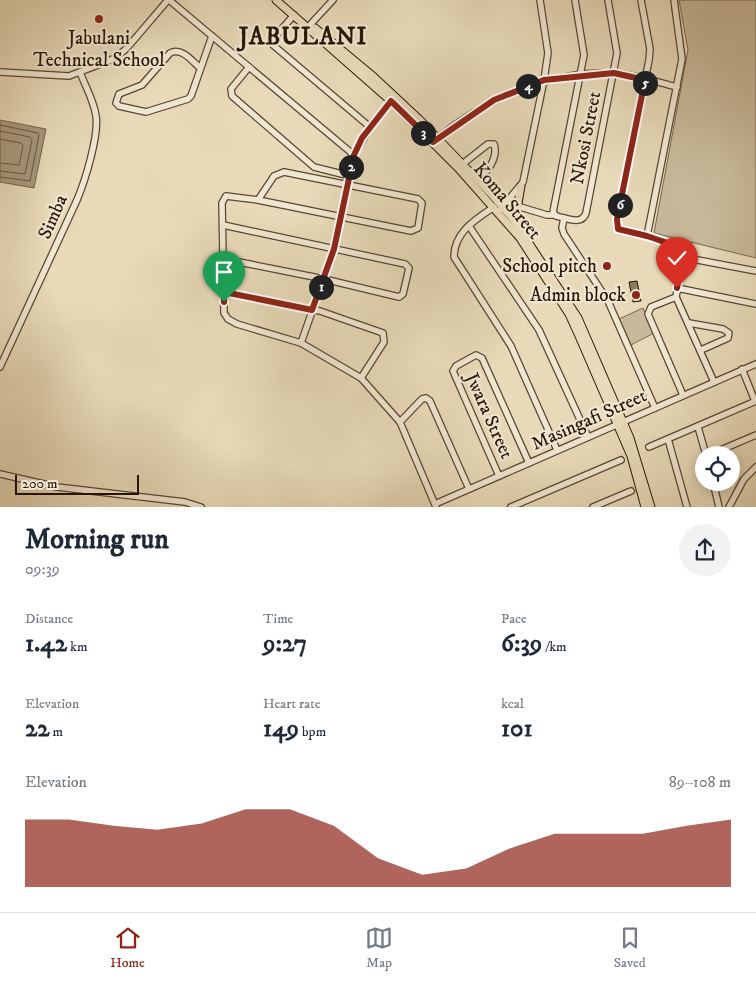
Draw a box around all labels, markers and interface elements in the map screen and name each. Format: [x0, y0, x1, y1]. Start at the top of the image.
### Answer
marker: Jabulani Technical School [93, 13, 105, 25]
district label: JABULANI [236, 22, 367, 52]
place label: Jabulani Technical School [33, 27, 165, 72]
pin: 5 [632, 70, 658, 96]
pin: 4 [516, 74, 540, 98]
text: 5 [642, 74, 649, 92]
text: 4 [524, 77, 533, 95]
street label: Nkosi Street [566, 90, 606, 186]
pin: 3 [410, 120, 436, 146]
text: 3 [421, 124, 426, 142]
pin: 2 [338, 154, 364, 180]
text: 2 [348, 158, 355, 176]
street label: Koma Street [468, 158, 546, 244]
street label: Simba [33, 191, 73, 243]
pin: 6 [608, 192, 632, 218]
text: 6 [617, 196, 624, 214]
pin [656, 237, 698, 288]
icon: check [663, 244, 691, 272]
pin [203, 251, 245, 302]
place label: School pitch [502, 255, 597, 278]
icon: arrive [210, 258, 238, 286]
marker: School pitch [601, 260, 613, 272]
pin: 1 [308, 274, 334, 300]
text: 1 [319, 278, 324, 296]
place label: Admin block [530, 284, 627, 307]
marker: Admin block [630, 289, 642, 301]
street label: Jwara Street [459, 368, 518, 463]
street label: Masingafi Street [528, 384, 650, 456]
map controls [695, 446, 740, 491]
button: locate [695, 446, 740, 491]
scale bar [15, 472, 139, 495]
text: 200 m [22, 475, 57, 493]
text: Morning run [25, 522, 169, 557]
button: share [679, 524, 731, 576]
text: 09:39 [25, 559, 60, 579]
text: Distance [25, 610, 73, 628]
text: Time [263, 610, 293, 628]
text: Pace [501, 610, 527, 628]
text: 1.42 [25, 628, 67, 659]
text: 9:27 [263, 628, 307, 659]
text: 6:39 [501, 628, 542, 659]
text: km [67, 638, 88, 656]
text: /km [542, 638, 567, 656]
text: Elevation [25, 695, 79, 713]
text: Heart rate [263, 695, 320, 713]
text: kcal [501, 695, 524, 713]
text: 22 [25, 713, 50, 744]
text: 149 [263, 713, 299, 744]
text: 101 [501, 713, 533, 744]
text: m [50, 723, 63, 741]
text: bpm [299, 723, 326, 741]
text: Elevation [25, 772, 87, 792]
text: 89–108 m [669, 772, 731, 792]
tab: Home [110, 924, 145, 972]
tab: Map [365, 924, 393, 972]
tab: Saved [614, 924, 646, 972]

